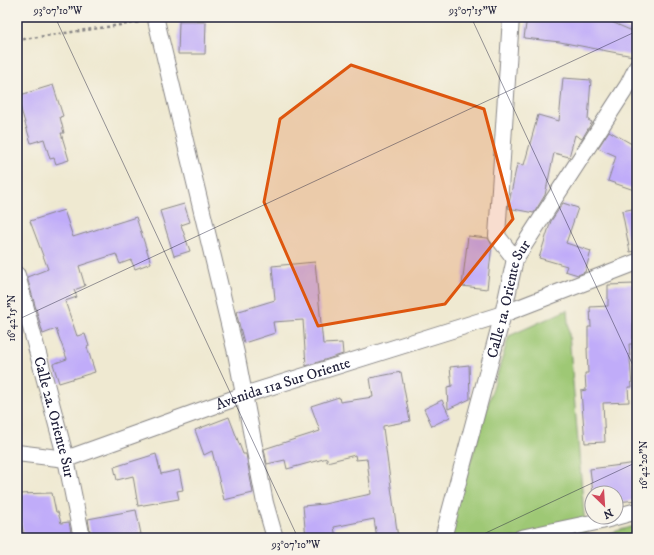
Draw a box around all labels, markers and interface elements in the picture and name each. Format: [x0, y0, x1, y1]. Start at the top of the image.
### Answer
text: 93°07'10"W [33, 5, 83, 17]
text: 93°07'15"W [448, 5, 498, 17]
street label: Calle 1a. Oriente Sur [482, 236, 535, 360]
text: 16°42'15"N [6, 294, 18, 342]
street label: Avenida 11a Sur Oriente [213, 353, 353, 414]
street label: Calle 2a. Oriente Sur [30, 354, 79, 480]
text: 16°42'20"N [638, 441, 650, 489]
north arrow [584, 485, 624, 525]
text: N [601, 505, 615, 521]
text: 93°07'10"W [271, 539, 321, 551]

